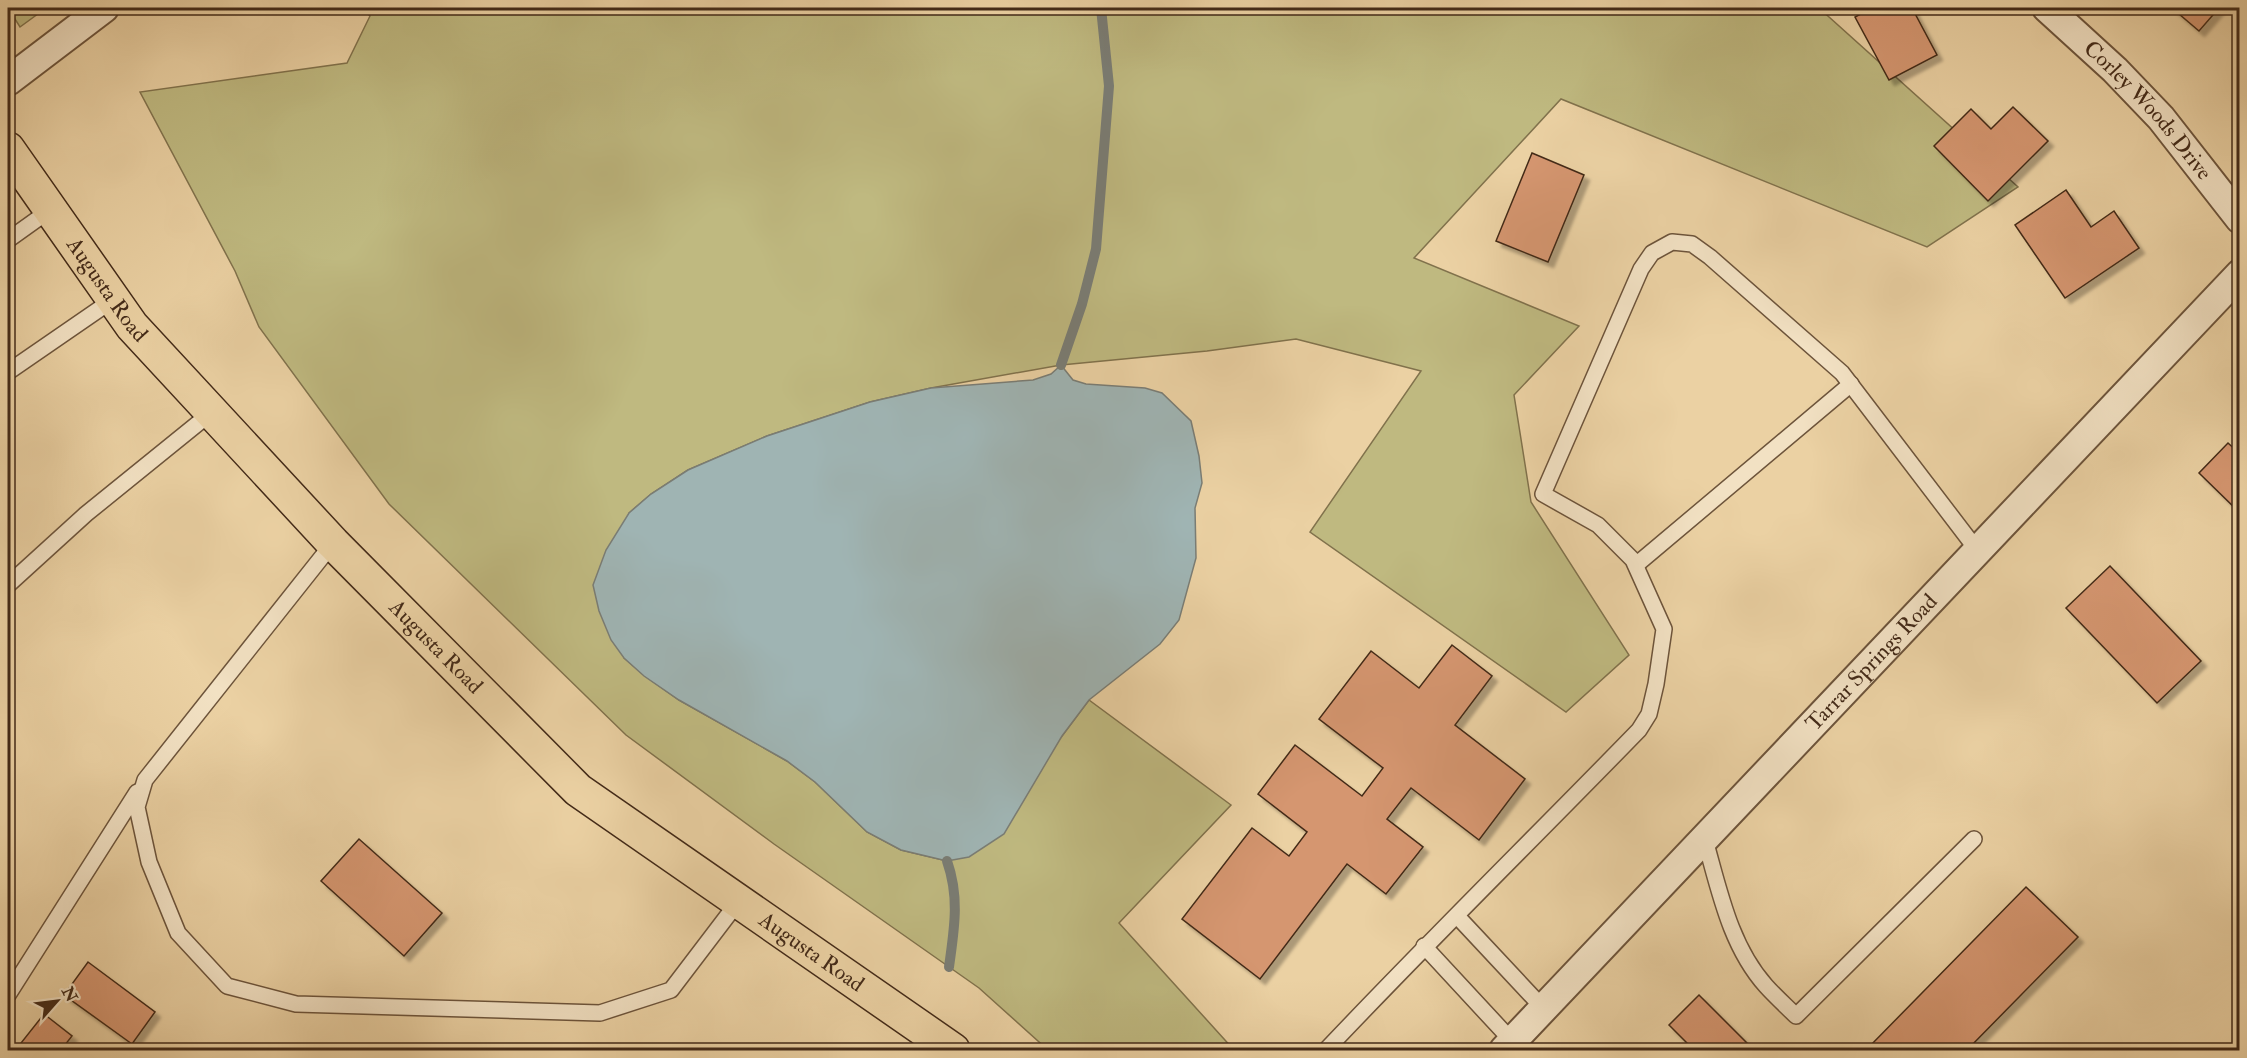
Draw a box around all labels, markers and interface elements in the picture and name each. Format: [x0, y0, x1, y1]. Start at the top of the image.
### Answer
street label: Corley Woods Drive [2078, 34, 2218, 186]
street label: Augusta Road [60, 231, 154, 348]
street label: Tarrar Springs Road [1800, 588, 1943, 737]
street label: Augusta Road [382, 593, 489, 700]
street label: Augusta Road [753, 905, 870, 998]
north arrow [27, 971, 87, 1031]
text: N [57, 983, 82, 1006]

